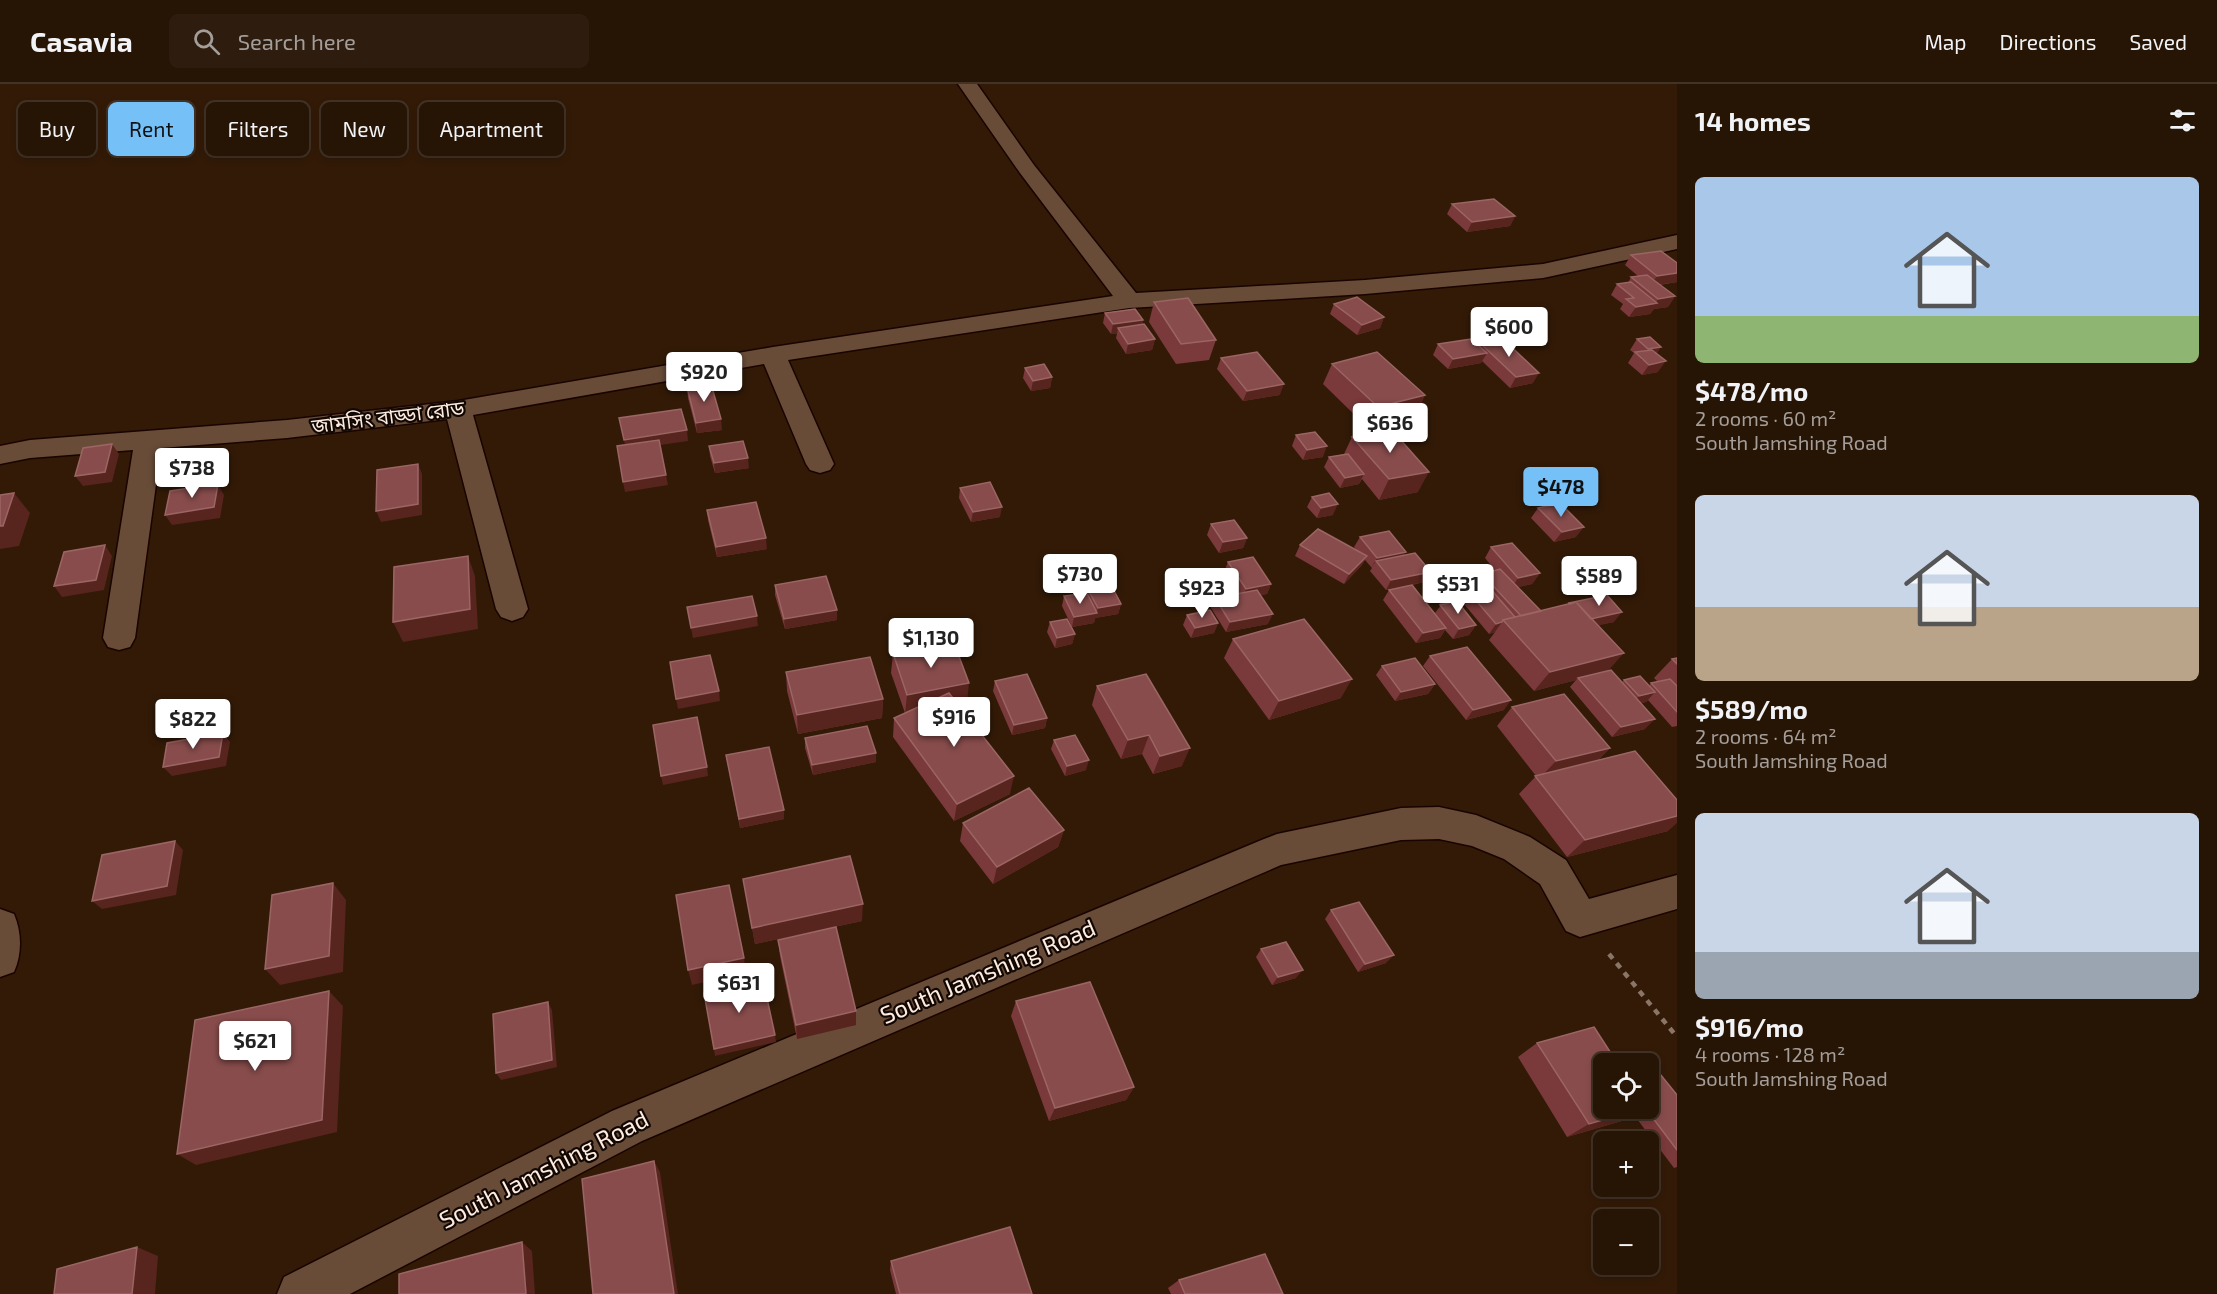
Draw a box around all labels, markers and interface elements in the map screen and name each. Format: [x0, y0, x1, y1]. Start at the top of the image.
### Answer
search box [169, 14, 589, 68]
text: Casavia [30, 24, 133, 58]
icon: search [190, 25, 223, 58]
text: Search here [238, 28, 356, 54]
text: Map [1924, 29, 1967, 54]
text: Directions [2000, 29, 2096, 54]
text: Saved [2129, 29, 2187, 54]
chip: Buy [18, 102, 96, 156]
chip: Rent [108, 102, 194, 156]
chip: Filters [206, 102, 309, 156]
chip: New [321, 102, 407, 156]
chip: Apartment [419, 102, 564, 156]
icon: filters [2166, 104, 2199, 137]
text: 14 homes [1695, 105, 1811, 136]
icon: home [1893, 216, 2001, 324]
pin: $600 [1473, 307, 1545, 358]
text: $600 [1485, 314, 1533, 338]
pin: $920 [668, 352, 740, 403]
text: $920 [680, 359, 728, 383]
text: $478/mo [1695, 375, 1808, 406]
street label: জামসিং বাড্ডা রোড [309, 395, 466, 437]
pin: $636 [1354, 403, 1426, 454]
text: 2 rooms · 60 m² [1695, 406, 1836, 430]
text: $636 [1367, 410, 1413, 434]
text: South Jamshing Road [1695, 430, 1888, 454]
pin: $738 [156, 448, 228, 499]
text: $738 [169, 455, 215, 479]
pin: $478 [1525, 467, 1597, 518]
text: $478 [1537, 474, 1585, 498]
icon: home [1893, 534, 2001, 642]
pin: $730 [1044, 554, 1116, 605]
pin: $589 [1563, 556, 1635, 607]
text: $730 [1057, 561, 1103, 585]
text: $589 [1576, 563, 1622, 587]
pin: $531 [1422, 564, 1494, 615]
pin: $923 [1166, 568, 1238, 619]
text: $531 [1437, 571, 1479, 595]
text: $923 [1179, 575, 1225, 599]
pin: $1,130 [882, 618, 980, 669]
text: $1,130 [903, 625, 959, 649]
text: $589/mo [1695, 693, 1808, 724]
pin: $916 [918, 697, 990, 748]
pin: $822 [157, 699, 229, 750]
text: $916 [932, 704, 976, 728]
text: $822 [169, 706, 217, 730]
text: 2 rooms · 64 m² [1695, 724, 1837, 748]
text: South Jamshing Road [1695, 748, 1888, 772]
icon: home [1893, 852, 2001, 960]
street label: South Jamshing Road [875, 912, 1099, 1029]
pin: $631 [703, 963, 775, 1014]
text: $631 [717, 970, 761, 994]
text: $916/mo [1695, 1011, 1804, 1042]
pin: $621 [219, 1021, 291, 1072]
text: $621 [233, 1028, 277, 1052]
text: 4 rooms · 128 m² [1695, 1042, 1845, 1066]
map controls [1593, 1053, 1659, 1275]
button: locate [1593, 1053, 1659, 1119]
text: South Jamshing Road [1695, 1066, 1888, 1090]
street label: South Jamshing Road [434, 1103, 653, 1234]
button: + [1593, 1131, 1659, 1197]
button: − [1593, 1209, 1659, 1275]

